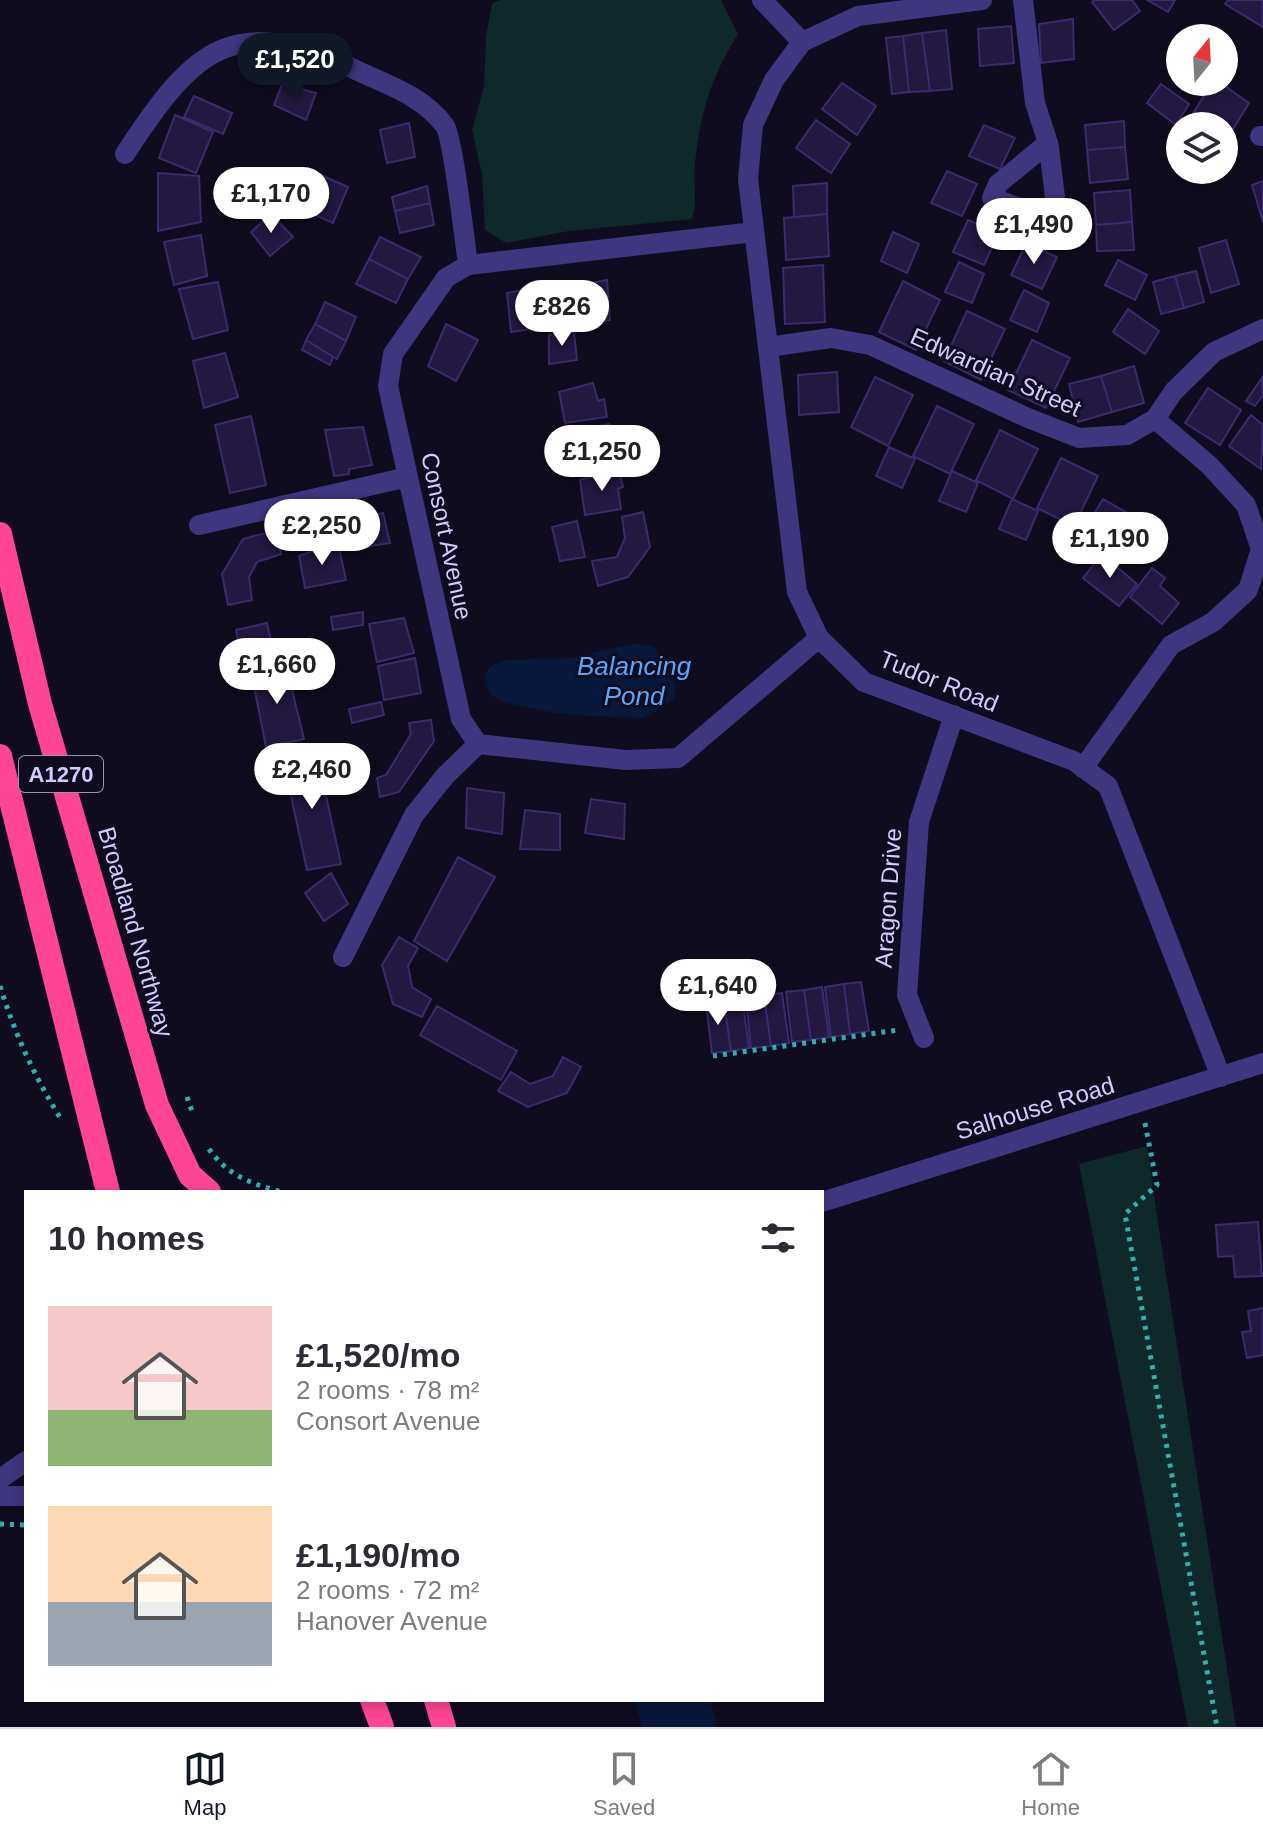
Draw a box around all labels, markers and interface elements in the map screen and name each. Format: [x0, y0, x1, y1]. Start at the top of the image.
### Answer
north arrow [1166, 24, 1238, 96]
map controls [1166, 24, 1238, 184]
pin: £1,520 [230, 33, 360, 101]
text: £1,520 [255, 44, 335, 74]
button: layers [1166, 112, 1238, 184]
pin: £1,170 [206, 167, 336, 235]
text: £1,170 [231, 178, 311, 208]
pin: £1,490 [969, 198, 1099, 266]
text: £1,490 [994, 209, 1074, 239]
pin: £826 [515, 280, 609, 348]
text: £826 [533, 291, 591, 321]
street label: Edwardian Street [906, 322, 1086, 422]
pin: £1,250 [537, 425, 667, 493]
text: £1,250 [562, 436, 642, 466]
street label: Consort Avenue [416, 450, 478, 622]
pin: £2,250 [257, 499, 387, 567]
text: £2,250 [282, 510, 362, 540]
pin: £1,190 [1045, 512, 1175, 580]
text: £1,190 [1070, 523, 1150, 553]
pin: £1,660 [212, 638, 342, 706]
street label: Tudor Road [876, 645, 1002, 717]
text: £1,660 [237, 649, 317, 679]
water label: Balancing Pond [577, 651, 692, 711]
pin: £2,460 [247, 743, 377, 811]
text: £2,460 [272, 754, 352, 784]
road number: A1270 [19, 756, 103, 792]
street label: Broadland Northway [93, 824, 179, 1040]
street label: Aragon Drive [870, 827, 906, 969]
pin: £1,640 [653, 959, 783, 1027]
text: £1,640 [678, 970, 758, 1000]
street label: Salhouse Road [953, 1071, 1117, 1145]
icon: filters [756, 1216, 800, 1260]
text: 10 homes [48, 1219, 205, 1257]
text: £1,520/mo [296, 1336, 460, 1374]
icon: home [112, 1338, 208, 1434]
text: 2 rooms · 78 m² [296, 1375, 480, 1405]
text: Consort Avenue [296, 1406, 481, 1436]
text: £1,190/mo [296, 1536, 460, 1574]
icon: home [112, 1538, 208, 1634]
text: 2 rooms · 72 m² [296, 1575, 480, 1605]
text: Hanover Avenue [296, 1606, 488, 1636]
tab: Map [183, 1747, 227, 1821]
tab: Saved [593, 1747, 655, 1821]
tab: Home [1021, 1747, 1080, 1821]

